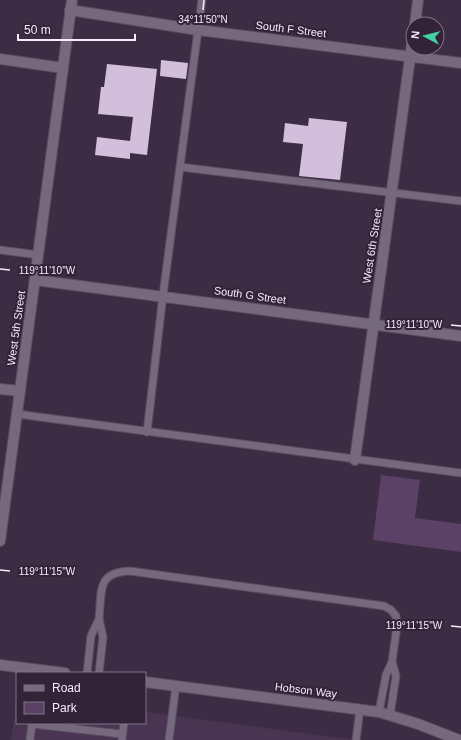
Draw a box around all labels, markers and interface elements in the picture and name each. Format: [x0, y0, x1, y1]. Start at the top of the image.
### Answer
text: 34°11'50"N [178, 14, 228, 25]
scale bar [18, 16, 135, 42]
north arrow [405, 16, 445, 56]
street label: South F Street [255, 19, 327, 39]
text: 50 m [24, 23, 51, 37]
text: N [409, 30, 422, 39]
street label: West 6th Street [360, 208, 384, 284]
text: 119°11'10"W [19, 265, 76, 276]
street label: South G Street [213, 284, 287, 306]
street label: West 5th Street [5, 290, 27, 366]
text: 119°11'10"W [386, 319, 443, 330]
text: 119°11'15"W [19, 566, 76, 577]
text: 119°11'15"W [386, 620, 443, 631]
legend [16, 672, 146, 724]
street label: Hobson Way [274, 680, 338, 700]
text: Road [52, 681, 81, 695]
text: Park [52, 701, 78, 715]

